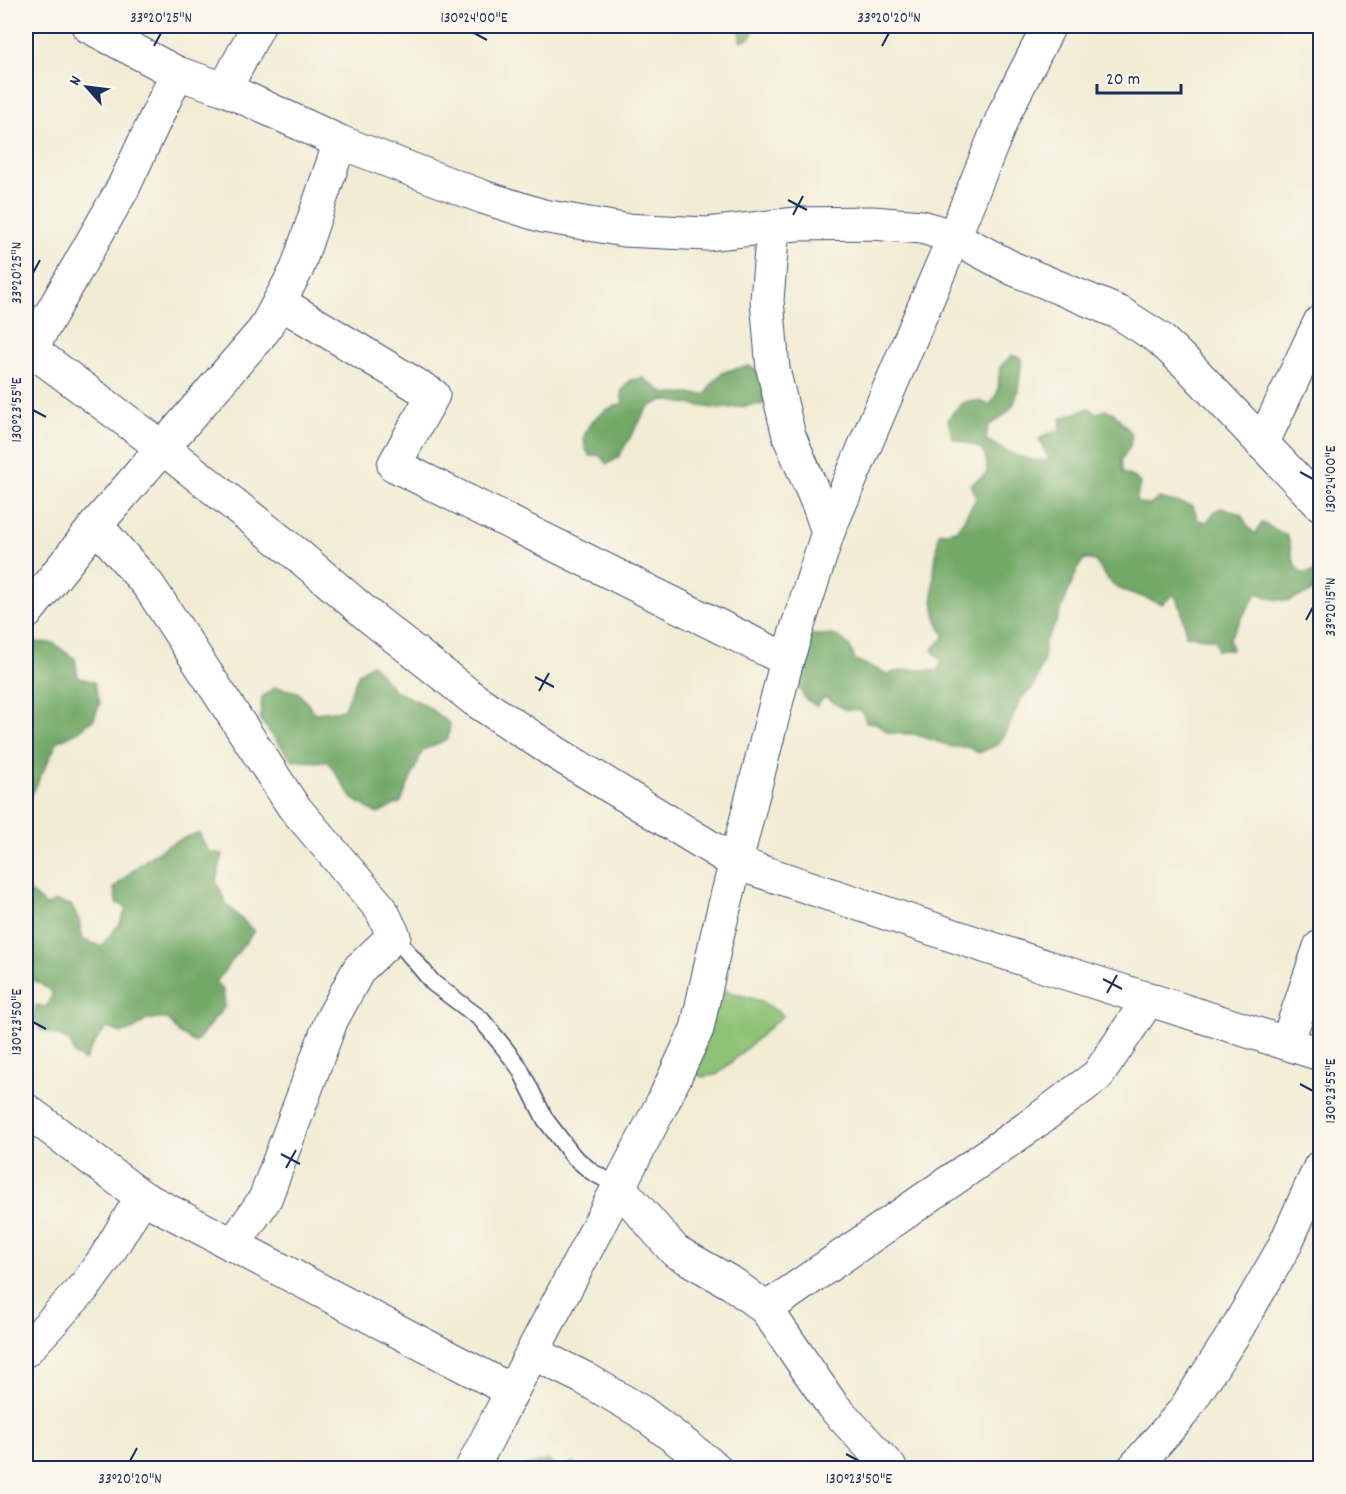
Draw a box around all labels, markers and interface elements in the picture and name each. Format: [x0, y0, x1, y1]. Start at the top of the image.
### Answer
text: 33°20'25"N [130, 8, 192, 30]
text: 130°24'00"E [440, 8, 508, 30]
text: 33°20'20"N [857, 8, 921, 30]
north arrow [57, 57, 117, 117]
scale bar [1097, 57, 1181, 95]
text: 20 m [1106, 68, 1140, 93]
text: N [64, 72, 88, 90]
text: 33°20'25"N [7, 242, 29, 304]
text: 130°23'55"E [7, 377, 29, 443]
text: 130°24'00"E [1321, 445, 1343, 513]
text: 33°20'15"N [1321, 578, 1343, 636]
text: 130°23'50"E [7, 989, 29, 1055]
text: 130°23'55"E [1321, 1058, 1343, 1124]
text: 33°20'20"N [98, 1469, 162, 1491]
text: 130°23'50"E [826, 1469, 892, 1491]

